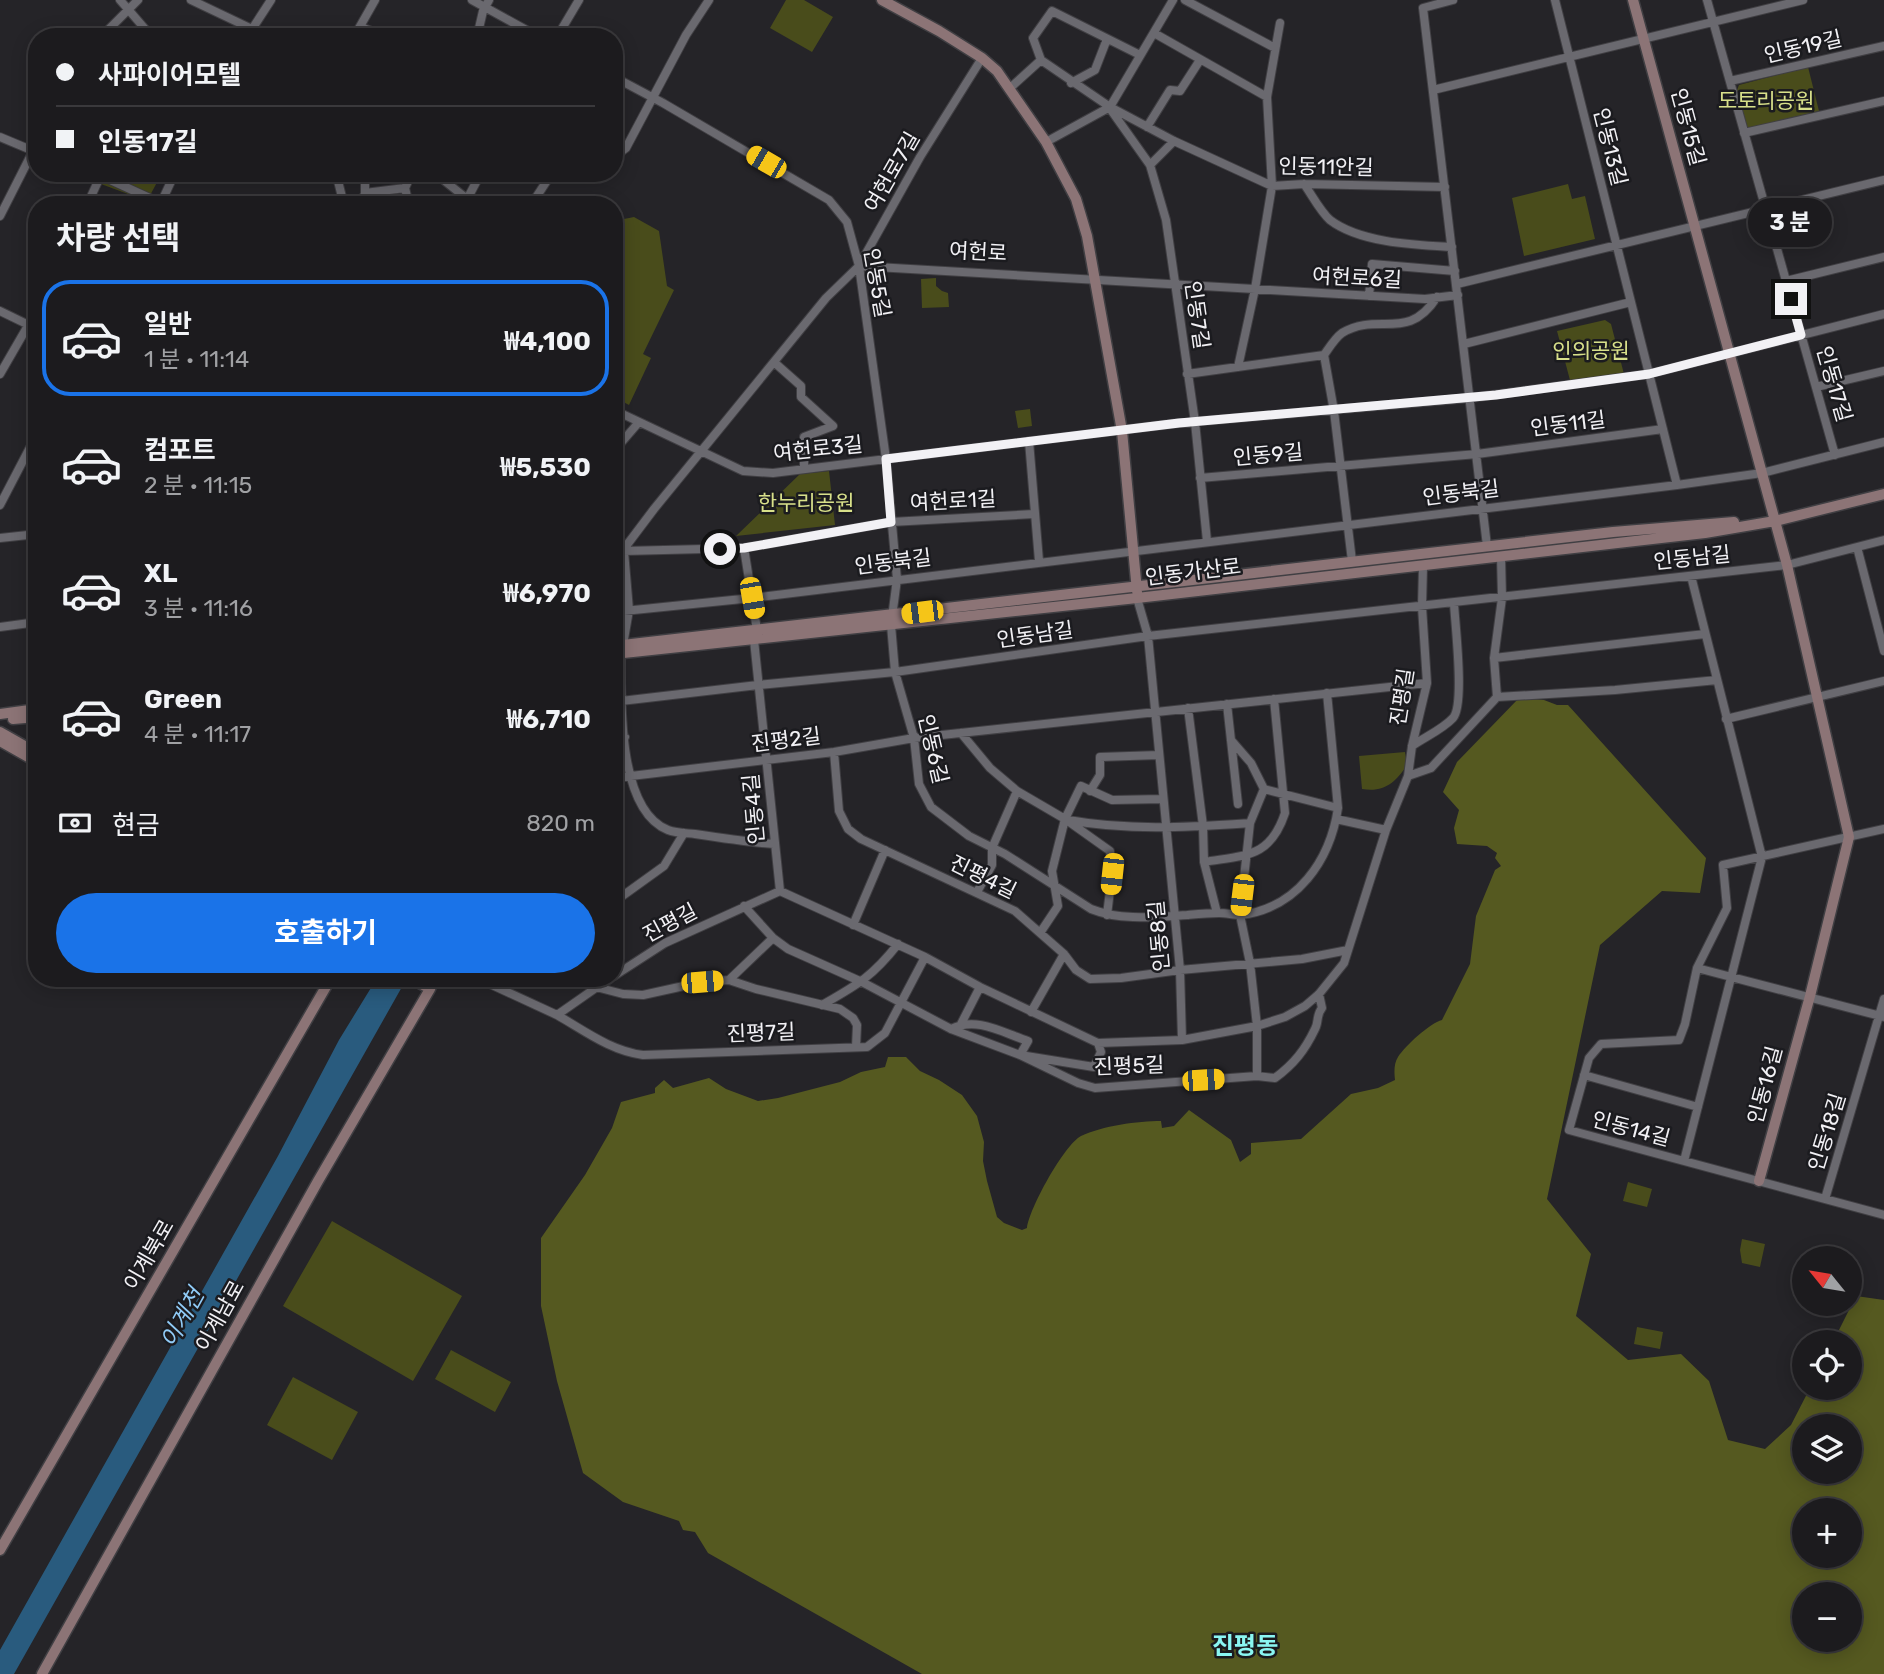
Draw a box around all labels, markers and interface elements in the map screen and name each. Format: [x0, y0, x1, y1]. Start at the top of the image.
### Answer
street label: 인동19길 [1761, 25, 1844, 68]
text: 사파이어모텔 [98, 60, 242, 91]
street label: 인동15길 [1666, 85, 1711, 168]
park label: 도토리공원 [1718, 88, 1814, 113]
street label: 인동13길 [1589, 105, 1632, 189]
text: 인동17길 [98, 127, 198, 158]
street label: 여헌로7길 [859, 127, 924, 216]
car [743, 142, 790, 182]
street label: 인동11안길 [1278, 153, 1374, 180]
callout: 3 분 [1749, 198, 1833, 246]
text: 3 분 [1769, 208, 1811, 236]
text: 차량 선택 [56, 219, 181, 257]
street label: 여헌로 [948, 238, 1008, 266]
street label: 인동5길 [859, 246, 896, 320]
street label: 여헌로6길 [1311, 263, 1403, 292]
street label: 인동7길 [1180, 279, 1215, 351]
route end [1775, 283, 1807, 315]
icon: car [60, 307, 123, 370]
text: 일반 [144, 309, 192, 340]
text: ₩4,100 [504, 326, 591, 357]
park label: 인의공원 [1552, 338, 1630, 363]
street label: 인동17길 [1812, 343, 1857, 425]
text: 1 분 · 11:14 [144, 345, 249, 373]
street label: 인동11길 [1529, 406, 1607, 441]
street label: 여헌로3길 [772, 431, 864, 466]
icon: car [60, 433, 123, 496]
text: 컴포트 [144, 435, 216, 466]
street label: 인동9길 [1232, 439, 1304, 470]
text: ₩5,530 [500, 452, 591, 483]
text: 2 분 · 11:15 [144, 471, 252, 499]
street label: 인동북길 [1421, 475, 1501, 510]
street label: 여헌로1길 [909, 486, 997, 515]
park label: 한누리공원 [758, 490, 854, 515]
route start [704, 533, 736, 565]
street label: 인동남길 [1652, 541, 1732, 574]
street label: 인동북길 [853, 544, 933, 579]
street label: 인동가산로 [1143, 553, 1242, 590]
text: XL [144, 558, 177, 589]
icon: car [60, 559, 123, 622]
car [739, 575, 766, 621]
text: ₩6,970 [503, 578, 591, 609]
text: 3 분 · 11:16 [144, 594, 253, 622]
car [900, 599, 945, 625]
street label: 인동남길 [995, 617, 1075, 652]
street label: 진평길 [1385, 666, 1418, 728]
text: Green [144, 684, 222, 715]
icon: car [60, 685, 123, 748]
text: ₩6,710 [507, 704, 591, 735]
street label: 인동6길 [913, 712, 954, 786]
text: 4 분 · 11:17 [144, 720, 251, 748]
street label: 진평2길 [750, 723, 822, 756]
street label: 인동4길 [738, 773, 769, 846]
icon: cash [56, 804, 94, 842]
text: 820 m [526, 809, 595, 837]
text: 현금 [112, 810, 160, 841]
street label: 진평4길 [946, 850, 1021, 903]
car [1100, 852, 1125, 896]
car [1230, 873, 1255, 917]
button: 호출하기 [56, 893, 595, 973]
street label: 진평길 [638, 898, 701, 947]
street label: 인동8길 [1143, 899, 1174, 973]
car [681, 970, 724, 994]
street label: 진평7길 [726, 1019, 796, 1046]
street label: 인동16길 [1742, 1043, 1787, 1127]
street label: 진평5길 [1093, 1052, 1165, 1079]
car [1182, 1068, 1225, 1092]
street label: 인동18길 [1803, 1090, 1850, 1174]
street label: 인동14길 [1589, 1106, 1673, 1151]
street label: 이계북로 [118, 1215, 179, 1294]
north arrow [1792, 1246, 1862, 1316]
map controls [1792, 1246, 1862, 1652]
street label: 이계남로 [190, 1276, 249, 1356]
water label: 이계천 [154, 1281, 211, 1353]
button: locate [1792, 1330, 1862, 1400]
button: layers [1792, 1414, 1862, 1484]
button: + [1792, 1498, 1862, 1568]
button: − [1792, 1582, 1862, 1652]
district label: 진평동 [1212, 1632, 1278, 1660]

